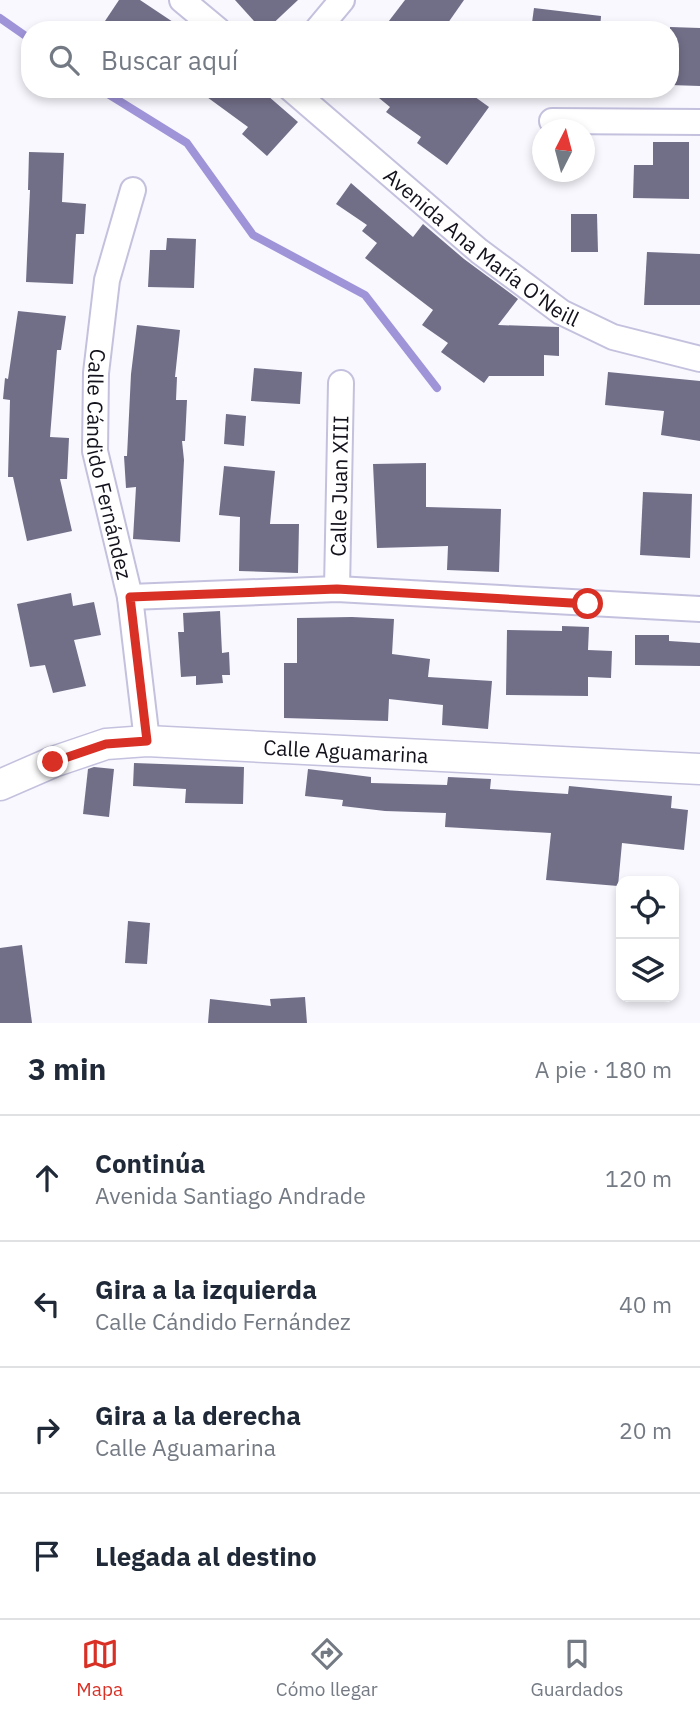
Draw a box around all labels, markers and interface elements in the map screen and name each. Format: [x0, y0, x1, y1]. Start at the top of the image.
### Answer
search box [21, 21, 679, 98]
icon: search [45, 41, 83, 79]
text: Buscar aquí [101, 43, 238, 77]
north arrow [532, 119, 595, 182]
street label: Avenida Ana María O'Neill [378, 161, 584, 333]
street label: Calle Cándido Fernández [81, 347, 139, 582]
street label: Calle Juan XIII [324, 415, 354, 557]
route start [572, 588, 603, 619]
street label: Calle Aguamarina [263, 733, 429, 769]
route end [37, 746, 68, 777]
map controls [616, 876, 679, 1002]
button: locate [616, 876, 679, 939]
button: layers [616, 939, 679, 1002]
text: 3 min [28, 1049, 106, 1088]
text: A pie · 180 m [535, 1054, 672, 1084]
text: Continúa [95, 1146, 205, 1180]
icon: ahead [28, 1159, 66, 1197]
text: 120 m [605, 1163, 672, 1193]
text: Avenida Santiago Andrade [95, 1180, 366, 1210]
text: Gira a la izquierda [95, 1272, 317, 1306]
icon: left [28, 1285, 66, 1323]
text: 40 m [619, 1289, 672, 1319]
text: Calle Cándido Fernández [95, 1306, 351, 1336]
text: Gira a la derecha [95, 1398, 301, 1432]
icon: right [28, 1411, 66, 1449]
text: 20 m [619, 1415, 672, 1445]
text: Calle Aguamarina [95, 1432, 276, 1462]
icon: arrive [28, 1537, 66, 1575]
text: Llegada al destino [95, 1539, 317, 1573]
tab: Mapa [76, 1635, 123, 1701]
tab: Cómo llegar [276, 1635, 378, 1701]
tab: Guardados [531, 1635, 624, 1701]

